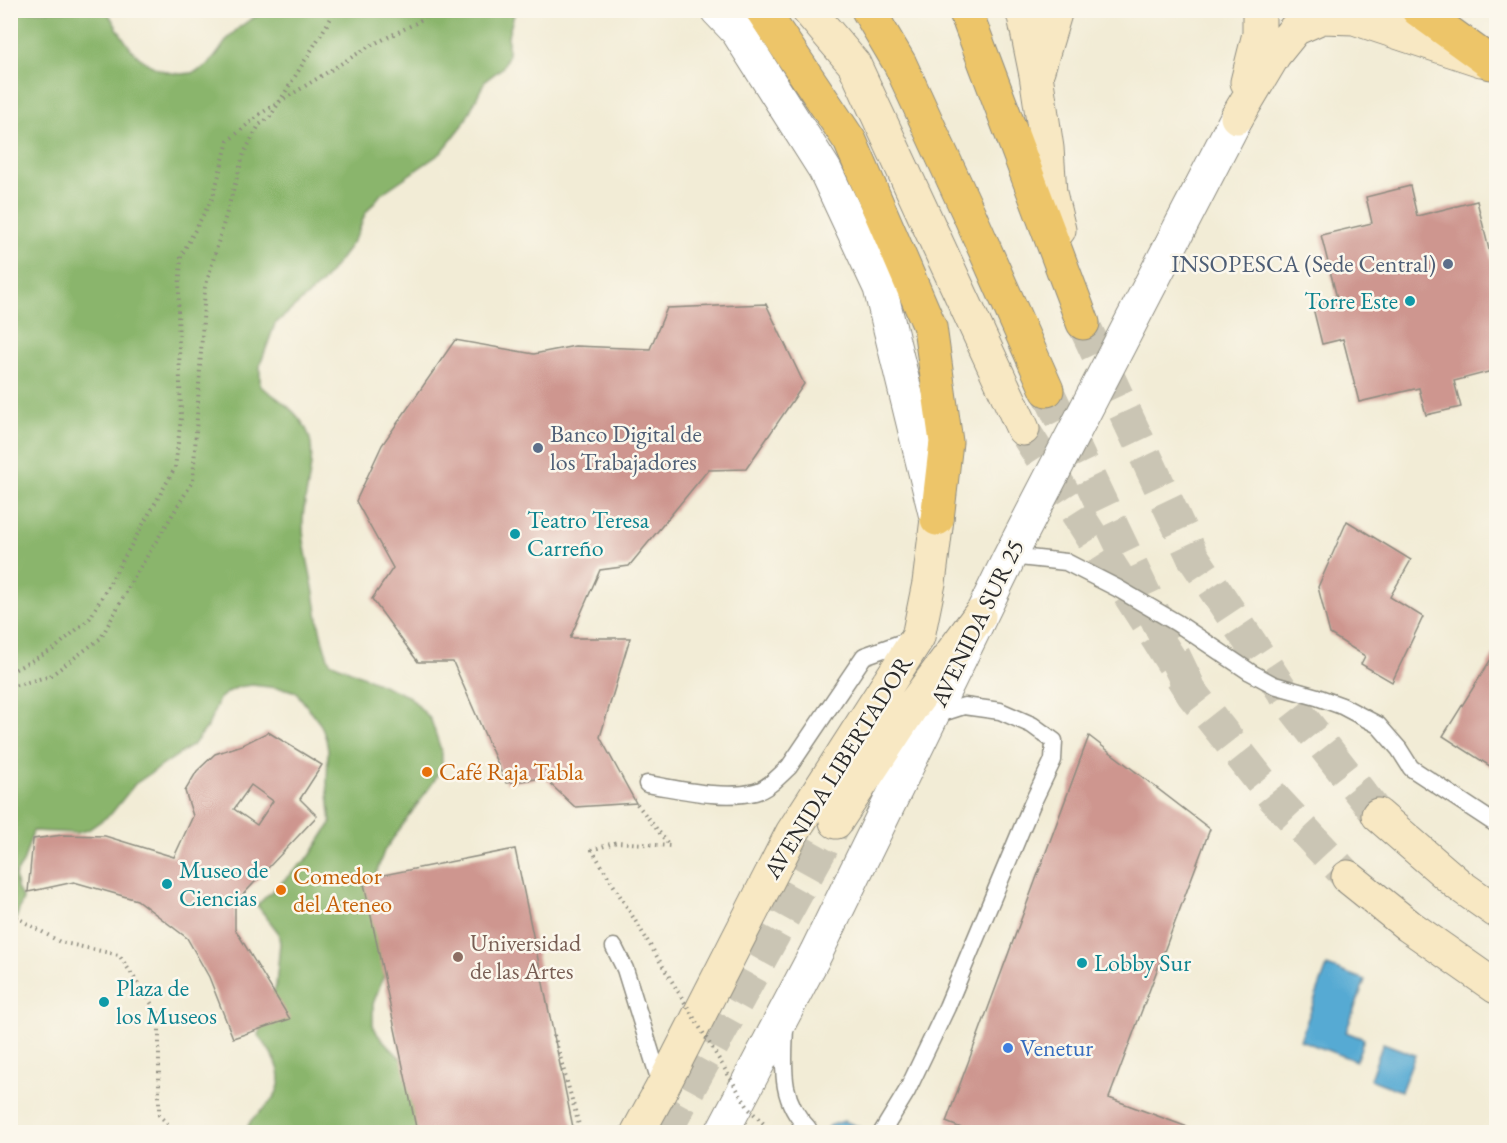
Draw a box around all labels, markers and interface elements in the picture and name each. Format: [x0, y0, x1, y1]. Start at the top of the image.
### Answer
place label: INSOPESCA (Sede Central) [1171, 248, 1436, 279]
marker: INSOPESCA (Sede Central) [1441, 257, 1455, 271]
place label: Torre Este [1304, 285, 1398, 316]
marker: Torre Este [1403, 294, 1417, 308]
place label: Banco Digital de los Trabajadores [550, 418, 702, 477]
marker: Banco Digital de los Trabajadores [531, 441, 545, 455]
place label: Teatro Teresa Carreño [527, 504, 650, 563]
marker: Teatro Teresa Carreño [508, 527, 522, 541]
street label: AVENIDA SUR 25 [922, 534, 1031, 713]
street label: AVENIDA LIBERTADOR [756, 649, 919, 885]
place label: Café Raja Tabla [439, 756, 584, 787]
marker: Café Raja Tabla [420, 765, 434, 779]
place label: Museo de Ciencias [179, 854, 268, 913]
place label: Comedor del Ateneo [293, 860, 392, 919]
marker: Museo de Ciencias [160, 877, 174, 891]
marker: Comedor del Ateneo [274, 883, 288, 897]
place label: Universidad de las Artes [470, 927, 582, 986]
place label: Lobby Sur [1094, 947, 1191, 978]
marker: Universidad de las Artes [451, 950, 465, 964]
marker: Lobby Sur [1075, 956, 1089, 970]
place label: Plaza de los Museos [116, 972, 217, 1031]
marker: Plaza de los Museos [97, 995, 111, 1009]
place label: Venetur [1020, 1032, 1093, 1063]
marker: Venetur [1001, 1041, 1015, 1055]

